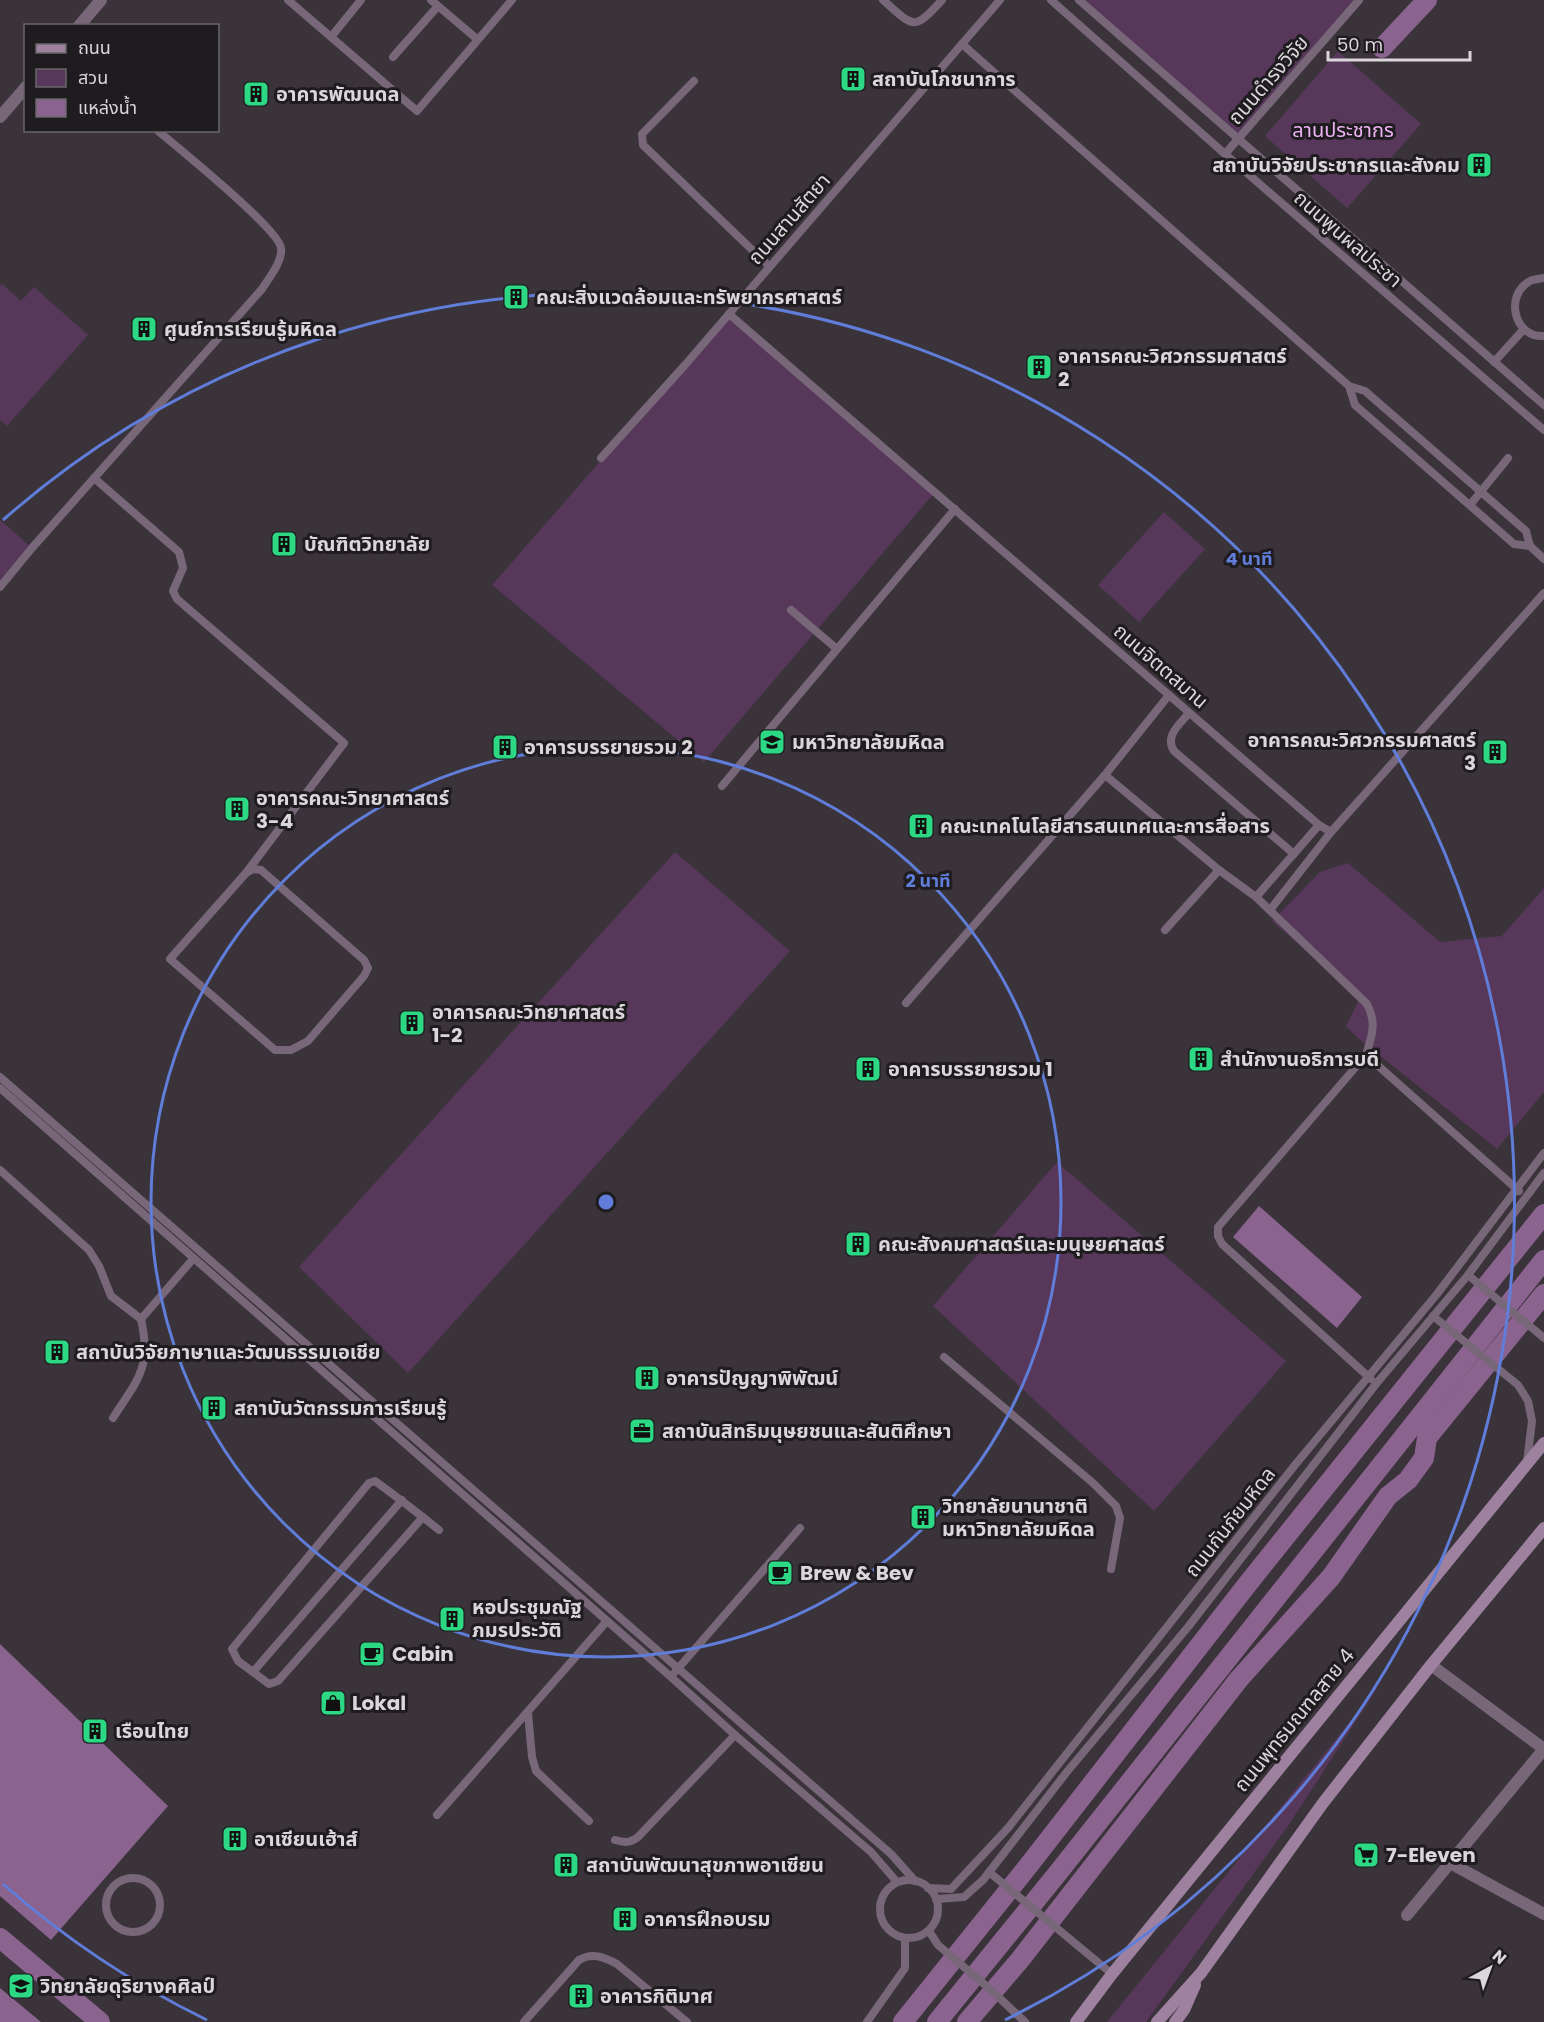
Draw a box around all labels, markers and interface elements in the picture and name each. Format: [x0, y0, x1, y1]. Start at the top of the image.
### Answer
legend [24, 24, 219, 132]
scale bar [1328, 24, 1470, 62]
street label: ถนนดำรงวิจัย [1221, 29, 1315, 131]
text: 50 m [1337, 32, 1383, 57]
text: ถนน [78, 35, 111, 60]
building icon: สถาบันโภชนาการ [838, 64, 868, 94]
text: สวน [78, 65, 108, 90]
place label: สถาบันโภชนาการ [872, 65, 1016, 93]
building icon: อาคารพัฒนดล [241, 79, 271, 109]
place label: อาคารพัฒนดล [276, 80, 400, 108]
text: แหล่งน้ำ [78, 95, 137, 120]
park label: ลานประชากร [1292, 116, 1394, 144]
building icon: สถาบันวิจัยประชากรและสังคม [1464, 150, 1494, 180]
place label: สถาบันวิจัยประชากรและสังคม [1212, 151, 1460, 179]
street label: ถนนสานสัตยา [742, 167, 836, 271]
street label: ถนนพูนผลประชา [1288, 184, 1408, 294]
building icon: คณะสิ่งแวดล้อมและทรัพยากรศาสตร์ [501, 282, 531, 312]
place label: คณะสิ่งแวดล้อมและทรัพยากรศาสตร์ [536, 283, 842, 311]
building icon: ศูนย์การเรียนรู้มหิดล [129, 314, 159, 344]
place label: ศูนย์การเรียนรู้มหิดล [164, 315, 337, 343]
place label: อาคารคณะวิศวกรรมศาสตร์ 2 [1058, 342, 1287, 393]
building icon: อาคารคณะวิศวกรรมศาสตร์ 2 [1024, 352, 1054, 382]
building icon: บัณฑิตวิทยาลัย [269, 529, 299, 559]
place label: บัณฑิตวิทยาลัย [304, 530, 430, 558]
text: 4 นาที [1225, 546, 1273, 571]
street label: ถนนจิตตสมาน [1108, 617, 1214, 715]
place label: อาคารคณะวิศวกรรมศาสตร์ 3 [1247, 726, 1476, 777]
school or university icon: มหาวิทยาลัยมหิดล [757, 727, 787, 757]
place label: มหาวิทยาลัยมหิดล [792, 728, 945, 756]
building icon: อาคารบรรยายรวม 2 [490, 732, 520, 762]
place label: อาคารบรรยายรวม 2 [524, 733, 693, 761]
building icon: อาคารคณะวิศวกรรมศาสตร์ 3 [1480, 737, 1510, 767]
place label: อาคารคณะวิทยาศาสตร์ 3-4 [256, 784, 449, 835]
building icon: อาคารคณะวิทยาศาสตร์ 3-4 [222, 794, 252, 824]
building icon: คณะเทคโนโลยีสารสนเทศและการสื่อสาร [906, 811, 936, 841]
place label: คณะเทคโนโลยีสารสนเทศและการสื่อสาร [940, 812, 1270, 840]
text: 2 นาที [905, 868, 951, 893]
place label: อาคารคณะวิทยาศาสตร์ 1-2 [432, 998, 625, 1049]
building icon: อาคารคณะวิทยาศาสตร์ 1-2 [397, 1008, 427, 1038]
building icon: สำนักงานอธิการบดี [1186, 1044, 1216, 1074]
place label: สำนักงานอธิการบดี [1220, 1045, 1379, 1073]
building icon: อาคารบรรยายรวม 1 [853, 1054, 883, 1084]
place label: อาคารบรรยายรวม 1 [888, 1055, 1053, 1083]
centre of rings [596, 1192, 616, 1212]
building icon: คณะสังคมศาสตร์และมนุษยศาสตร์ [843, 1229, 873, 1259]
place label: คณะสังคมศาสตร์และมนุษยศาสตร์ [878, 1230, 1165, 1258]
building icon: สถาบันวิจัยภาษาและวัฒนธรรมเอเชีย [42, 1337, 72, 1367]
place label: สถาบันวิจัยภาษาและวัฒนธรรมเอเชีย [76, 1338, 380, 1366]
building icon: อาคารปัญญาพิพัฒน์ [632, 1363, 662, 1393]
place label: อาคารปัญญาพิพัฒน์ [666, 1364, 838, 1392]
building icon: สถาบันวัตกรรมการเรียนรู้ [199, 1393, 229, 1423]
place label: สถาบันวัตกรรมการเรียนรู้ [234, 1394, 447, 1422]
office icon: สถาบันสิทธิมนุษยชนและสันติศึกษา [627, 1416, 657, 1446]
place label: สถาบันสิทธิมนุษยชนและสันติศึกษา [662, 1417, 951, 1445]
street label: ถนนกันภัยมหิดล [1178, 1461, 1282, 1583]
place label: วิทยาลัยนานาชาติ มหาวิทยาลัยมหิดล [942, 1492, 1095, 1543]
building icon: วิทยาลัยนานาชาติ มหาวิทยาลัยมหิดล [908, 1502, 938, 1532]
cafe icon: Brew & Bev [765, 1558, 795, 1588]
place label: Brew & Bev [800, 1559, 914, 1587]
place label: หอประชุมณัฐ ภมรประวัติ [472, 1593, 582, 1644]
building icon: หอประชุมณัฐ ภมรประวัติ [437, 1604, 467, 1634]
cafe icon: Cabin [357, 1639, 387, 1669]
place label: Cabin [392, 1640, 454, 1668]
street label: ถนนพุทธมณฑลสาย 4 [1227, 1642, 1361, 1798]
shop icon: Lokal [318, 1688, 348, 1718]
place label: Lokal [352, 1689, 406, 1717]
building icon: เรือนไทย [80, 1716, 110, 1746]
place label: เรือนไทย [115, 1717, 189, 1745]
building icon: อาเซียนเฮ้าส์ [220, 1824, 250, 1854]
place label: อาเซียนเฮ้าส์ [254, 1825, 358, 1853]
supermarket icon: 7-Eleven [1351, 1840, 1381, 1870]
place label: 7-Eleven [1386, 1841, 1476, 1869]
building icon: สถาบันพัฒนาสุขภาพอาเซียน [551, 1850, 581, 1880]
place label: สถาบันพัฒนาสุขภาพอาเซียน [586, 1851, 824, 1879]
building icon: อาคารฝึกอบรม [610, 1904, 640, 1934]
place label: อาคารฝึกอบรม [644, 1905, 771, 1933]
north arrow [1460, 1938, 1520, 1998]
text: N [1487, 1944, 1512, 1970]
school or university icon: วิทยาลัยดุริยางคศิลป์ [6, 1971, 36, 2001]
place label: วิทยาลัยดุริยางคศิลป์ [40, 1972, 215, 2000]
building icon: อาคารกิติมาศ [566, 1981, 596, 2011]
place label: อาคารกิติมาศ [600, 1982, 713, 2010]

